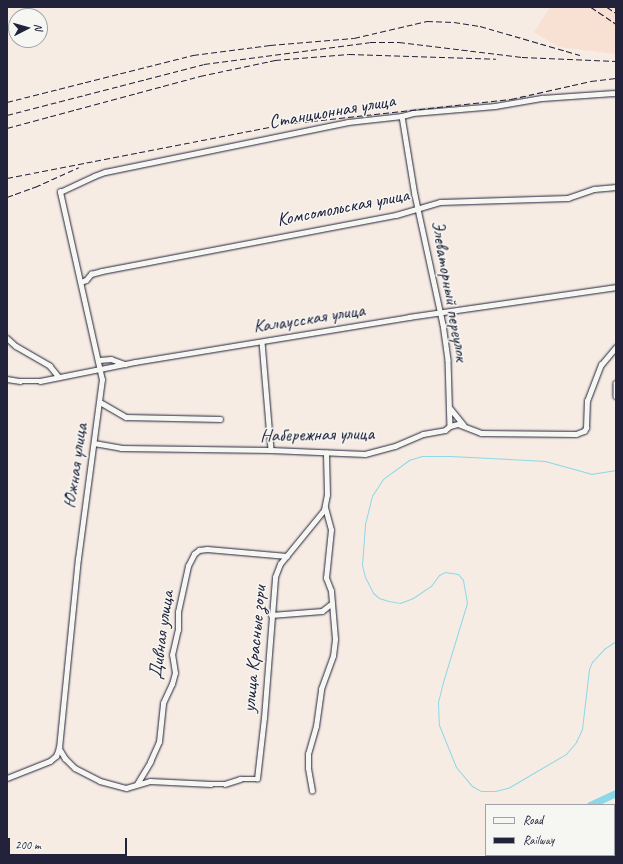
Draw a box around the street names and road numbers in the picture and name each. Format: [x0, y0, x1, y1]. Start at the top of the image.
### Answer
street label: Станционная улица [267, 90, 397, 134]
street label: Комсомольская улица [274, 184, 412, 232]
street label: Элеваторный переулок [425, 219, 473, 363]
street label: Калаусская улица [251, 299, 367, 339]
street label: Южная улица [59, 421, 93, 511]
street label: Набережная улица [259, 423, 375, 447]
street label: улица Красные зори [238, 584, 272, 714]
street label: Дивная улица [145, 589, 179, 681]

